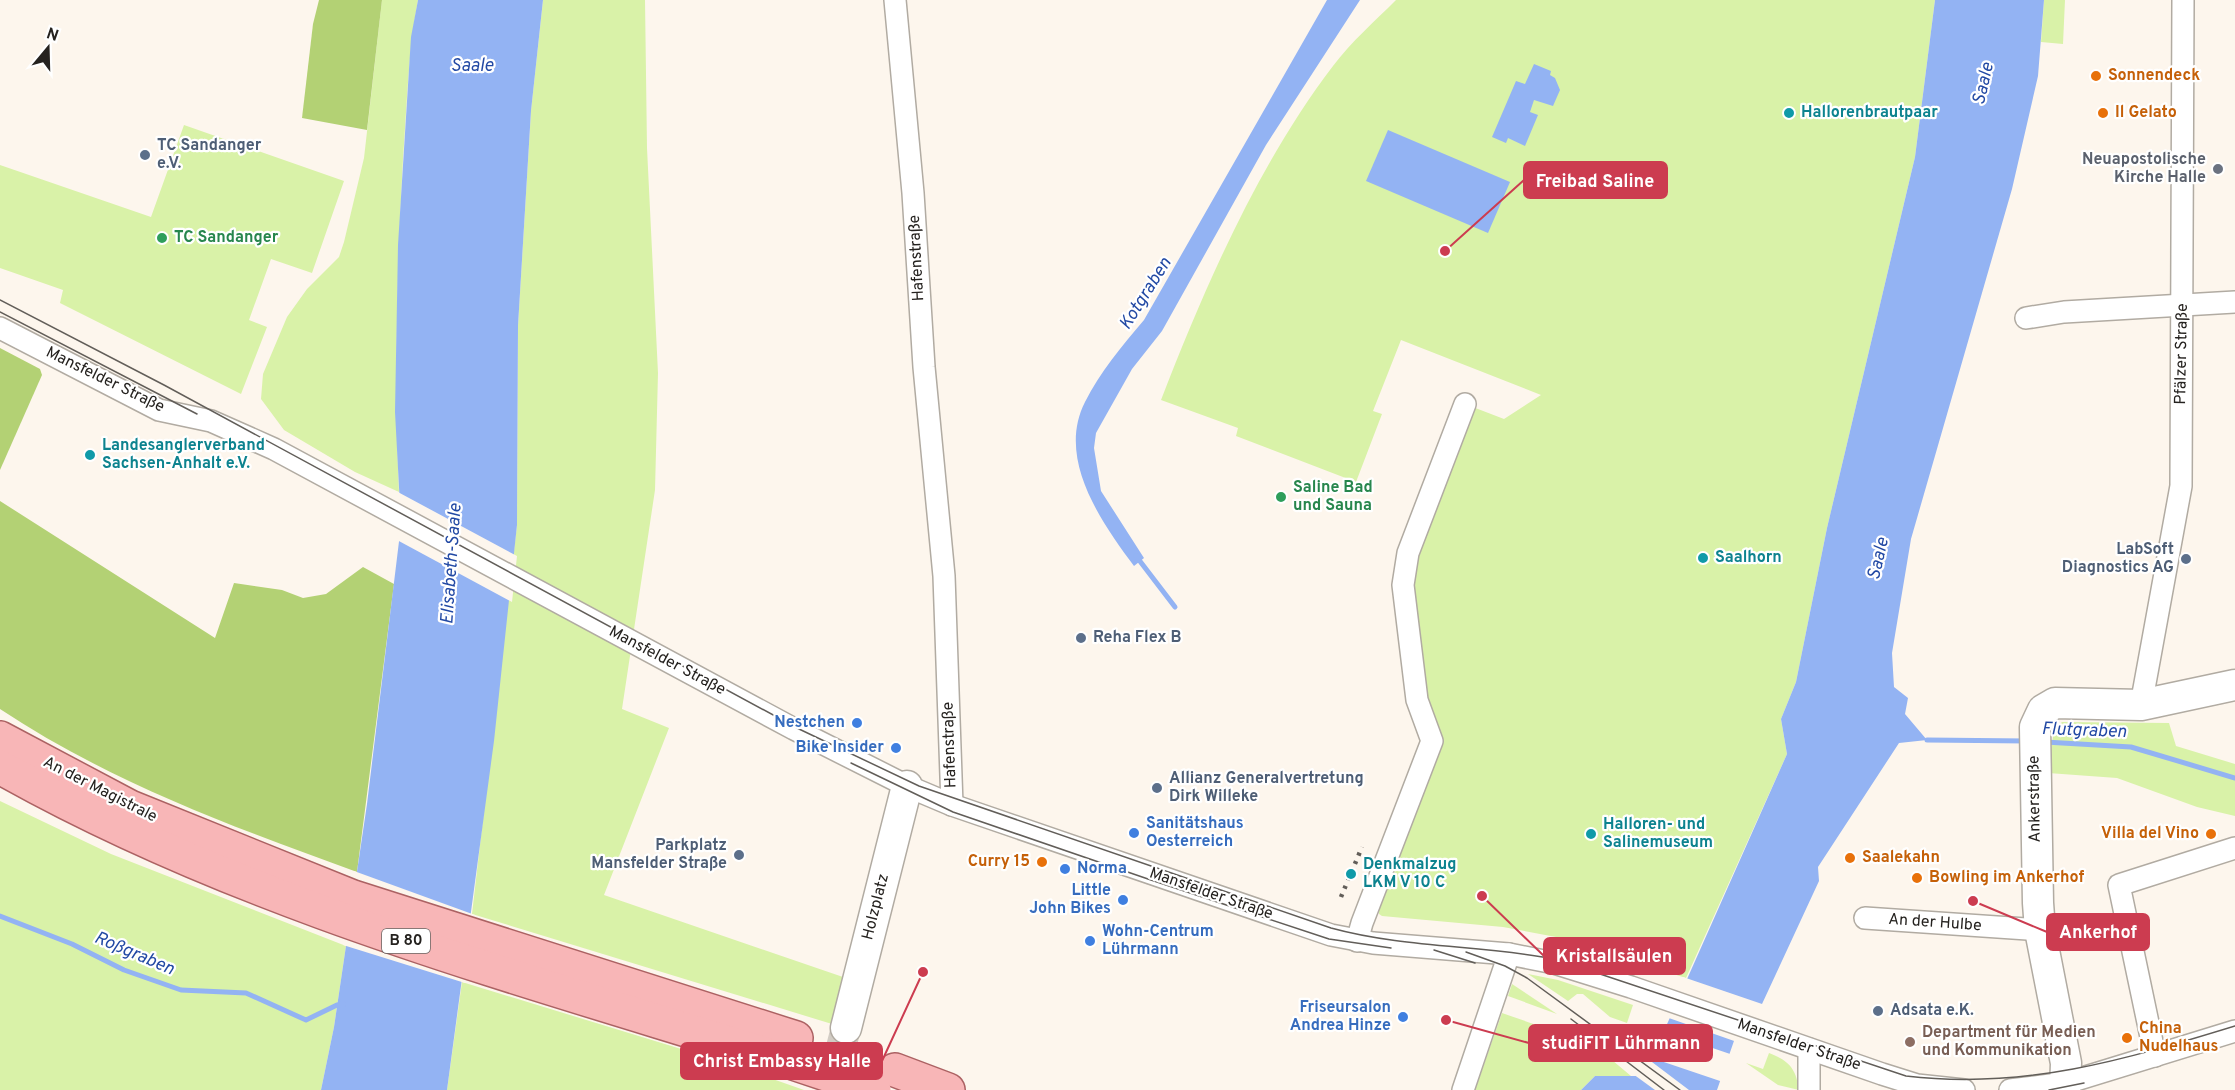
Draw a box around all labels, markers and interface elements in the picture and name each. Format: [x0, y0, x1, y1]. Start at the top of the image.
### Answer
north arrow [18, 18, 78, 78]
text: N [44, 24, 61, 47]
water label: Saale [451, 55, 494, 78]
water label: Saale [1968, 60, 2000, 107]
place label: Sonnendeck [2108, 66, 2200, 86]
marker: Sonnendeck [2089, 69, 2103, 83]
place label: Hallorenbrautpaar [1801, 103, 1938, 123]
place label: Il Gelato [2115, 103, 2177, 123]
marker: Hallorenbrautpaar [1782, 106, 1796, 120]
marker: Il Gelato [2096, 106, 2110, 120]
place label: TC Sandanger e.V. [157, 136, 262, 174]
marker: TC Sandanger e.V. [138, 148, 152, 162]
place label: Neuapostolische Kirche Halle [2082, 150, 2206, 188]
callout: Freibad Saline [1524, 162, 1667, 198]
marker: Neuapostolische Kirche Halle [2211, 162, 2225, 176]
text: Freibad Saline [1536, 171, 1654, 194]
street label: Hafenstraße [905, 214, 929, 302]
place label: TC Sandanger [174, 228, 279, 248]
marker: TC Sandanger [155, 231, 169, 245]
water label: Kotgraben [1115, 253, 1177, 335]
street label: Pfälzer Straße [2171, 303, 2193, 405]
street label: Mansfelder Straße [42, 343, 168, 417]
place label: Landesanglerverband Sachsen-Anhalt e.V. [102, 436, 265, 474]
marker: Landesanglerverband Sachsen-Anhalt e.V. [83, 448, 97, 462]
place label: Saline Bad und Sauna [1293, 478, 1373, 516]
marker: Saline Bad und Sauna [1274, 490, 1288, 504]
water label: Elisabeth-Saale [436, 502, 468, 625]
water label: Saale [1863, 535, 1895, 582]
place label: LabSoft Diagnostics AG [2062, 540, 2174, 578]
place label: Saalhorn [1715, 548, 1782, 568]
marker: Saalhorn [1696, 551, 1710, 565]
marker: LabSoft Diagnostics AG [2179, 552, 2193, 566]
street label: Mansfelder Straße [605, 622, 729, 700]
place label: Reha Flex B [1093, 628, 1182, 648]
marker: Reha Flex B [1074, 631, 1088, 645]
street label: Hafenstraße [938, 701, 962, 789]
place label: Nestchen [774, 713, 845, 733]
marker: Nestchen [850, 716, 864, 730]
water label: Flutgraben [2041, 718, 2127, 744]
place label: Bike Insider [796, 738, 884, 758]
marker: Bike Insider [889, 741, 903, 755]
street label: An der Magistrale [40, 753, 160, 827]
street label: Ankerstraße [2024, 755, 2046, 843]
place label: Allianz Generalvertretung Dirk Willeke [1169, 769, 1364, 807]
marker: Allianz Generalvertretung Dirk Willeke [1150, 781, 1164, 795]
place label: Sanitätshaus Oesterreich [1146, 814, 1244, 852]
place label: Halloren- und Salinemuseum [1603, 815, 1713, 853]
place label: Villa del Vino [2101, 824, 2199, 844]
marker: Sanitätshaus Oesterreich [1127, 826, 1141, 840]
marker: Halloren- und Salinemuseum [1584, 827, 1598, 841]
marker: Villa del Vino [2204, 827, 2218, 841]
place label: Parkplatz Mansfelder Straße [591, 836, 727, 874]
marker: Parkplatz Mansfelder Straße [732, 848, 746, 862]
place label: Saalekahn [1862, 848, 1940, 868]
marker: Saalekahn [1843, 851, 1857, 865]
place label: Curry 15 [968, 852, 1030, 872]
marker: Curry 15 [1035, 855, 1049, 869]
place label: Denkmalzug LKM V 10 C [1363, 855, 1456, 893]
place label: Norma [1077, 859, 1127, 879]
marker: Norma [1058, 862, 1072, 876]
street label: Mansfelder Straße [1147, 863, 1275, 925]
marker: Denkmalzug LKM V 10 C [1344, 867, 1358, 881]
place label: Bowling im Ankerhof [1929, 868, 2084, 888]
marker: Bowling im Ankerhof [1910, 871, 1924, 885]
street label: Holzplatz [858, 872, 894, 942]
place label: Little John Bikes [1029, 881, 1111, 919]
marker: Little John Bikes [1116, 893, 1130, 907]
street label: An der Hulbe [1888, 910, 1982, 936]
callout: Ankerhof [2047, 914, 2149, 950]
place label: Wohn-Centrum Lührmann [1102, 922, 1214, 960]
text: Ankerhof [2059, 922, 2137, 945]
water label: Roßgraben [90, 927, 178, 981]
road number: B 80 [382, 929, 430, 953]
marker: Wohn-Centrum Lührmann [1083, 934, 1097, 948]
callout: Kristallsäulen [1544, 938, 1685, 974]
text: Kristallsäulen [1556, 946, 1672, 969]
place label: Friseursalon Andrea Hinze [1290, 998, 1391, 1036]
place label: Adsata e.K. [1890, 1001, 1974, 1021]
marker: Adsata e.K. [1871, 1004, 1885, 1018]
marker: Friseursalon Andrea Hinze [1396, 1010, 1410, 1024]
street label: Mansfelder Straße [1735, 1014, 1863, 1076]
place label: China Nudelhaus [2139, 1019, 2218, 1057]
place label: Department für Medien und Kommunikation [1922, 1023, 2096, 1061]
callout: studiFIT Lührmann [1529, 1025, 1712, 1061]
marker: China Nudelhaus [2120, 1031, 2134, 1045]
text: studiFIT Lührmann [1541, 1033, 1701, 1056]
marker: Department für Medien und Kommunikation [1903, 1035, 1917, 1049]
callout: Christ Embassy Halle [681, 1043, 882, 1079]
text: Christ Embassy Halle [693, 1051, 871, 1074]

